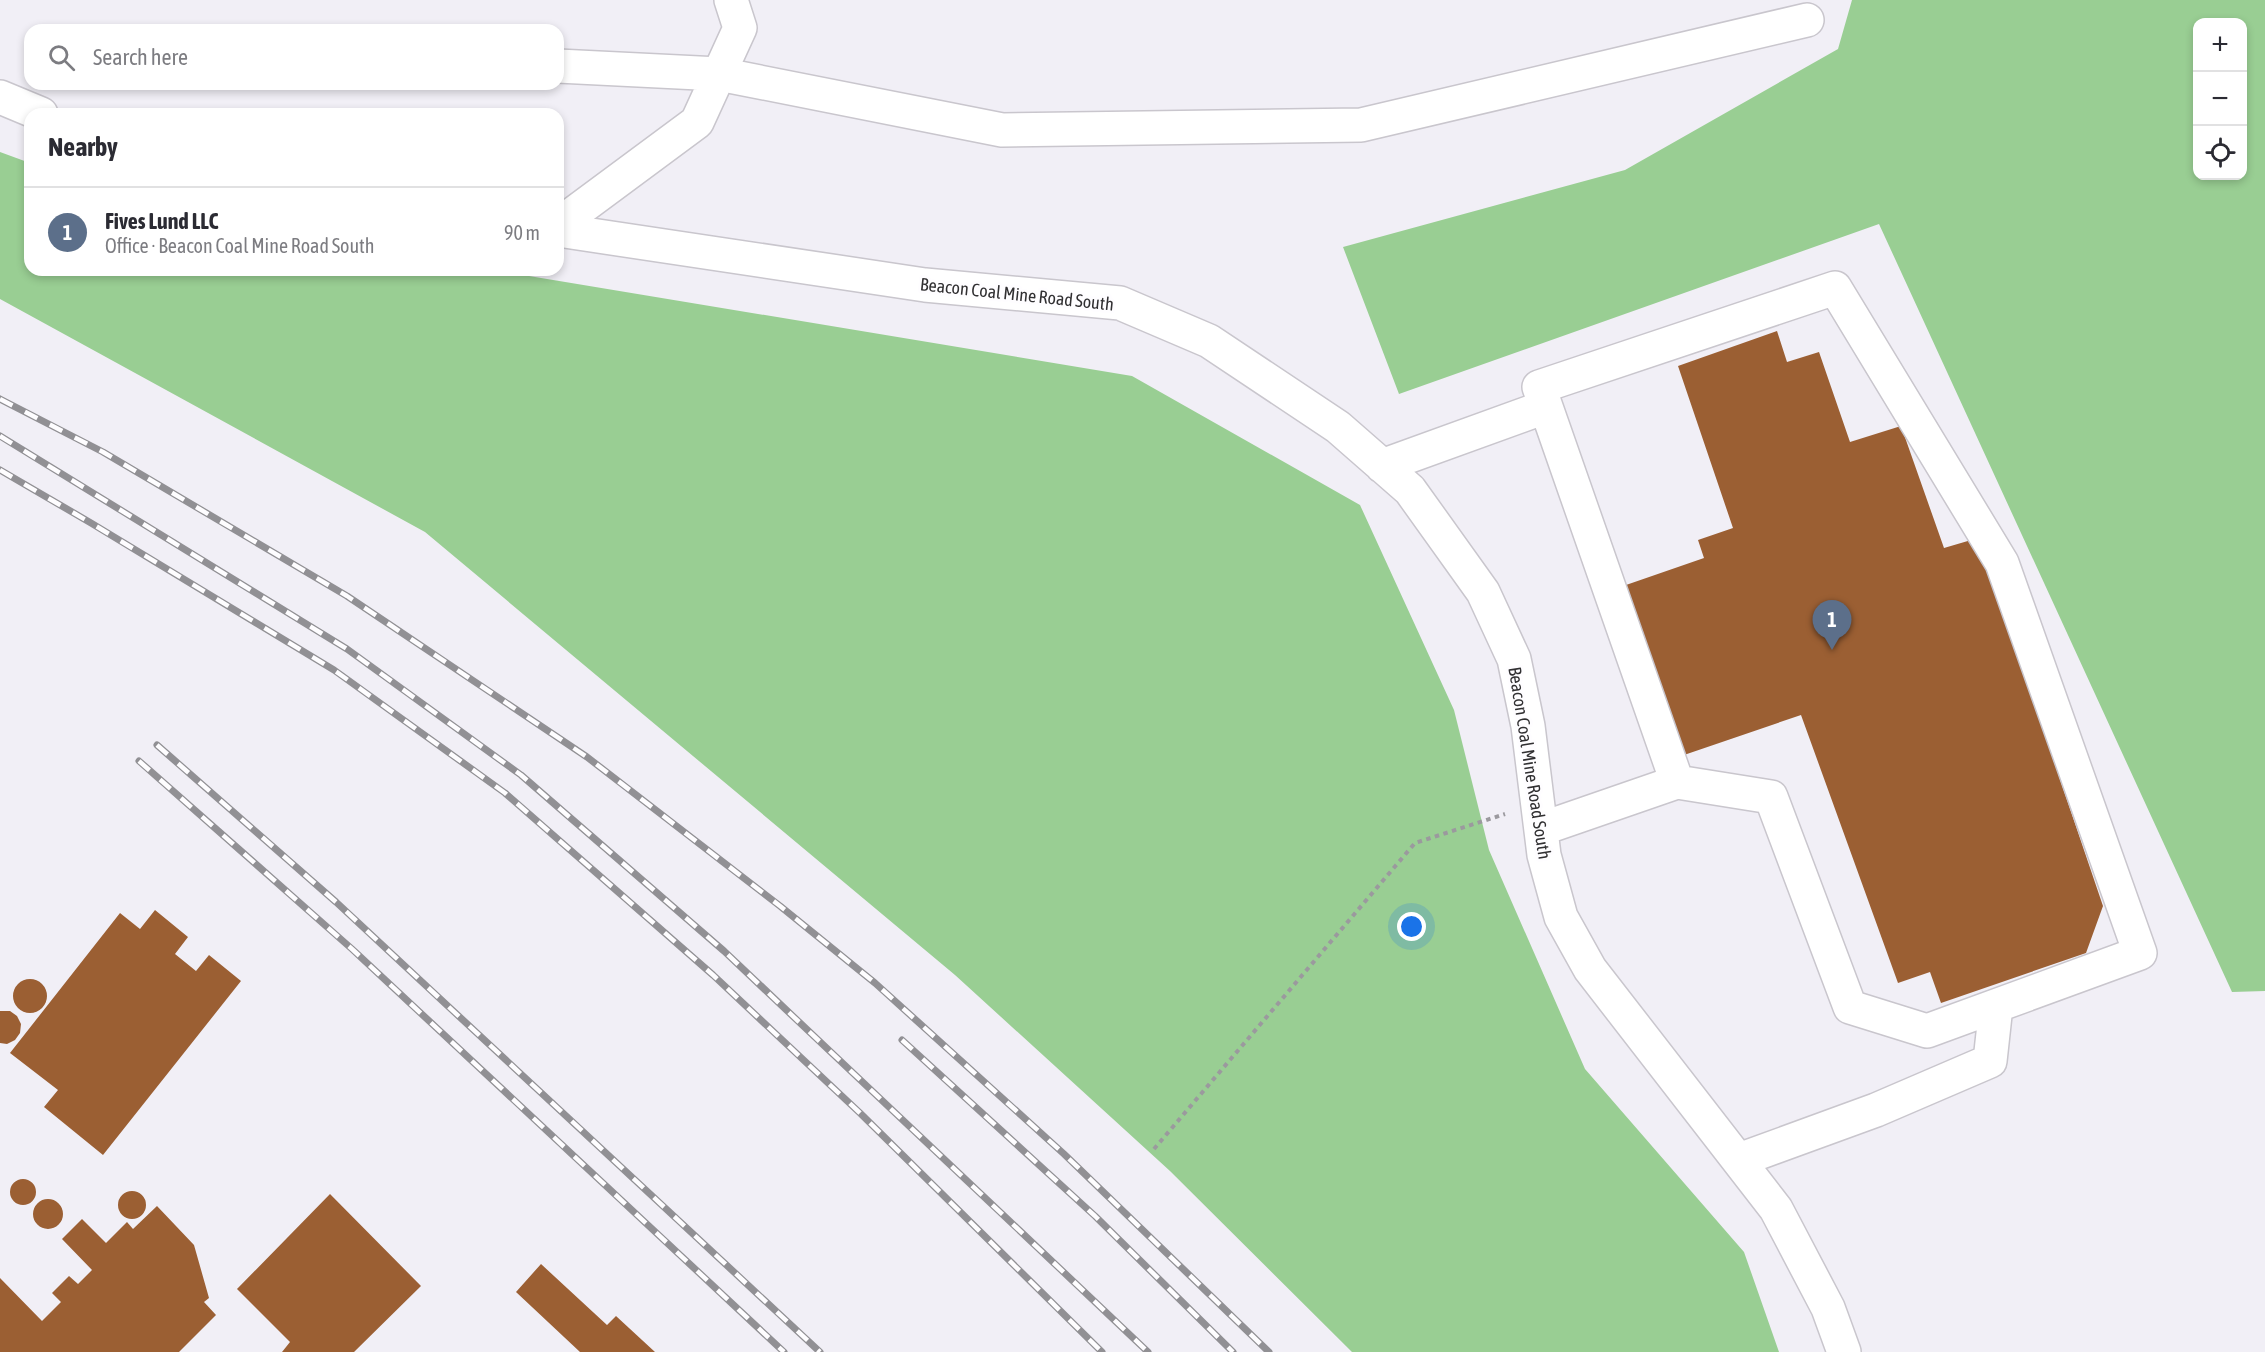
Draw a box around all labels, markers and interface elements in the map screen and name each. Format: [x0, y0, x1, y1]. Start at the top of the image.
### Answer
map controls [2193, 18, 2247, 180]
button: + [2193, 18, 2247, 72]
search box [24, 24, 564, 90]
icon: search [45, 41, 78, 74]
text: Search here [93, 44, 188, 70]
button: − [2193, 72, 2247, 126]
button: locate [2193, 126, 2247, 180]
text: Nearby [48, 132, 118, 162]
text: Fives Lund LLC [105, 208, 218, 234]
text: 1 [63, 221, 72, 244]
text: 90 m [504, 221, 540, 244]
text: Office · Beacon Coal Mine Road South [105, 234, 375, 257]
street label: Beacon Coal Mine Road South [919, 273, 1115, 315]
pin: 1 [1812, 600, 1852, 650]
street label: Beacon Coal Mine Road South [1504, 665, 1556, 861]
your location [1397, 912, 1426, 941]

